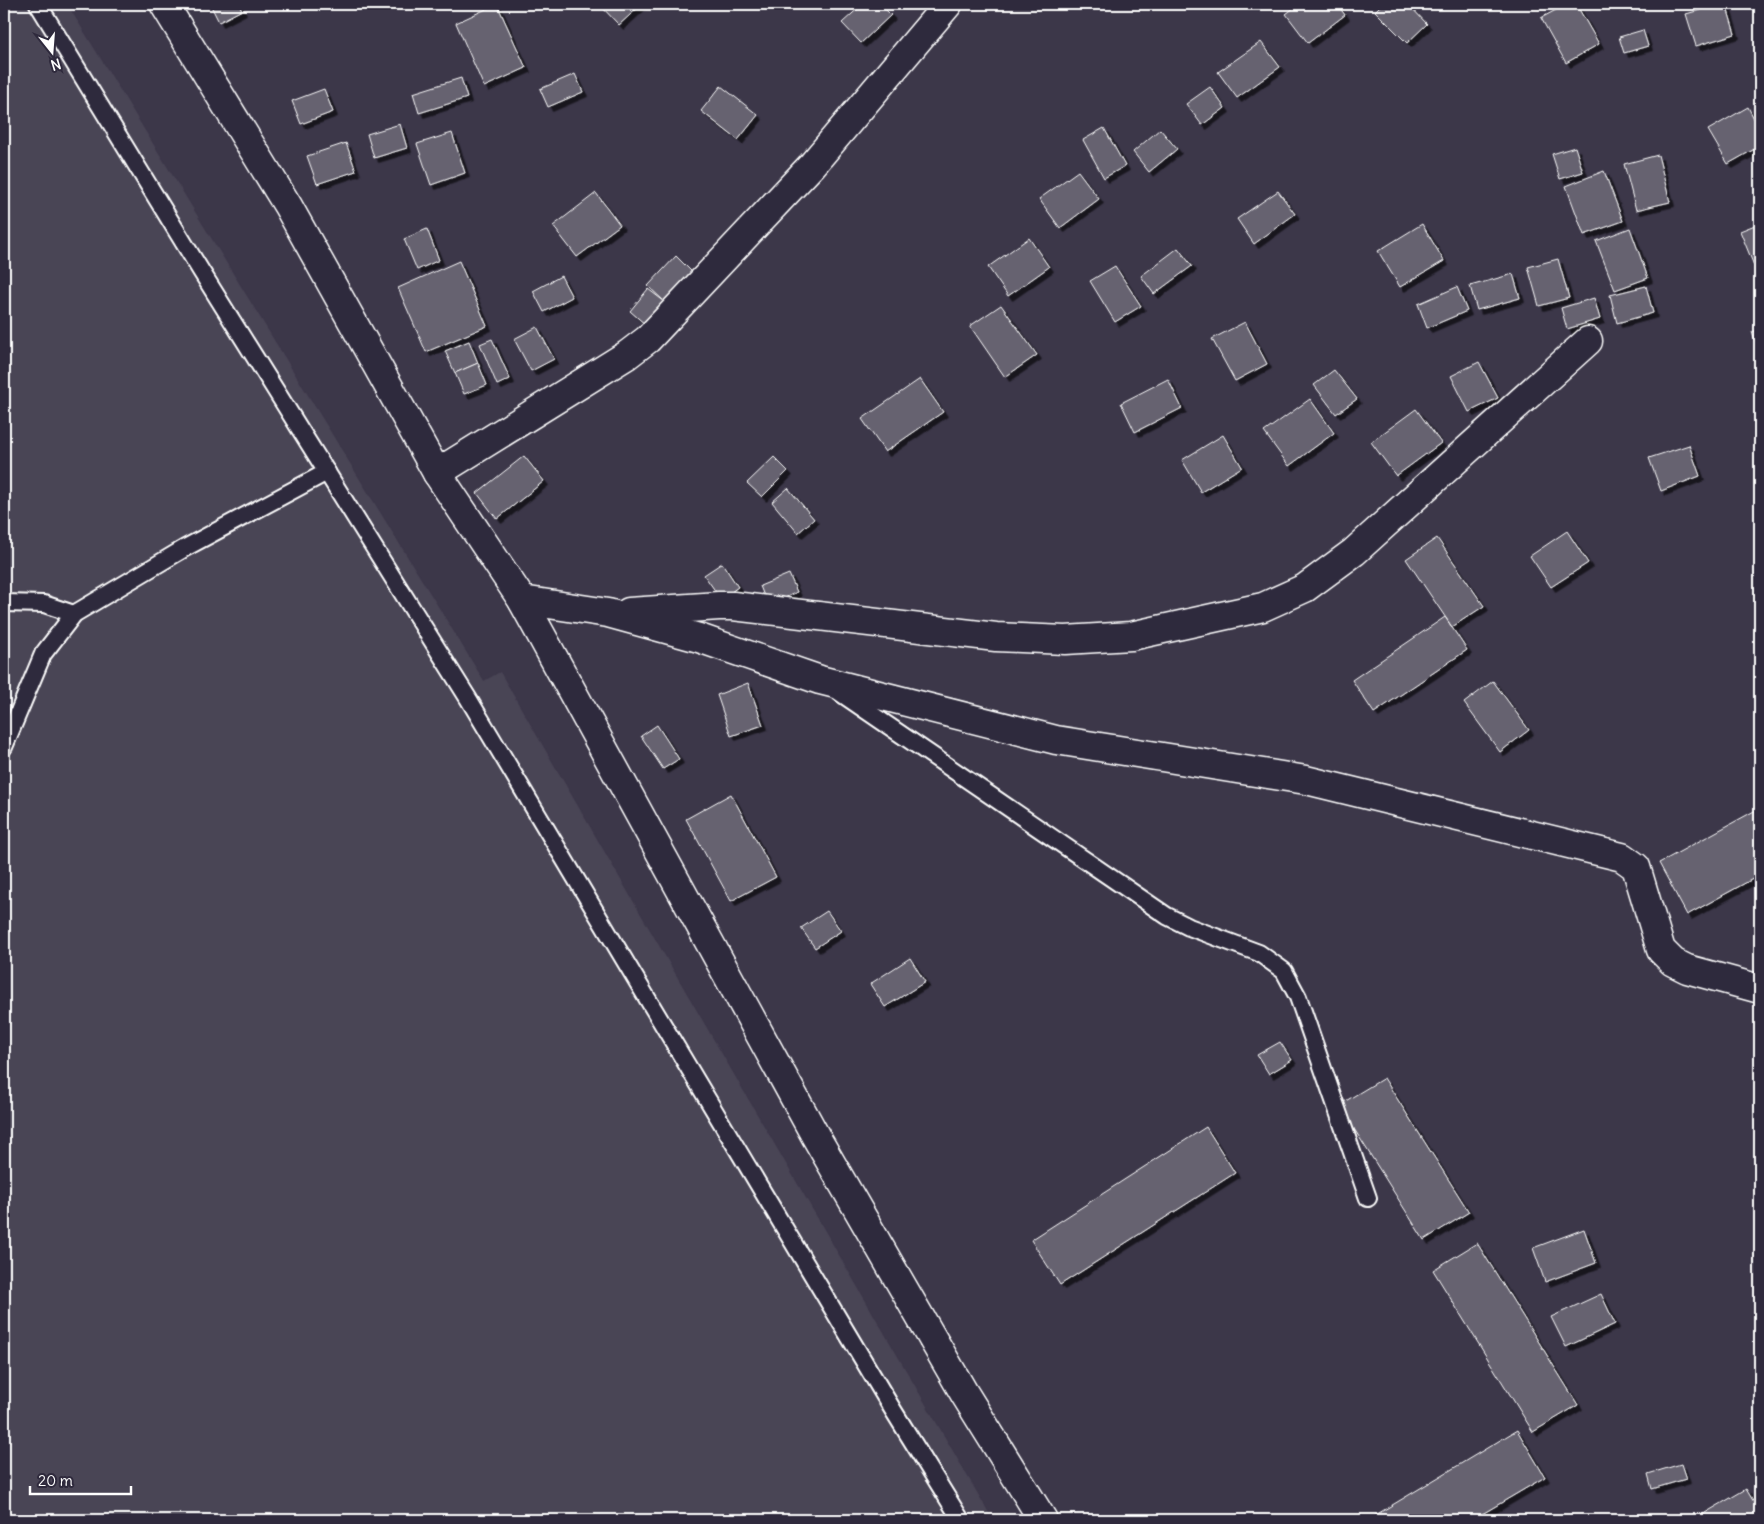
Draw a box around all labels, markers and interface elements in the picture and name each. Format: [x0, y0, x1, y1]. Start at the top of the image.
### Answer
north arrow [28, 28, 78, 78]
text: N [49, 54, 63, 74]
scale bar [30, 1464, 131, 1496]
text: 20 m [38, 1471, 73, 1490]

